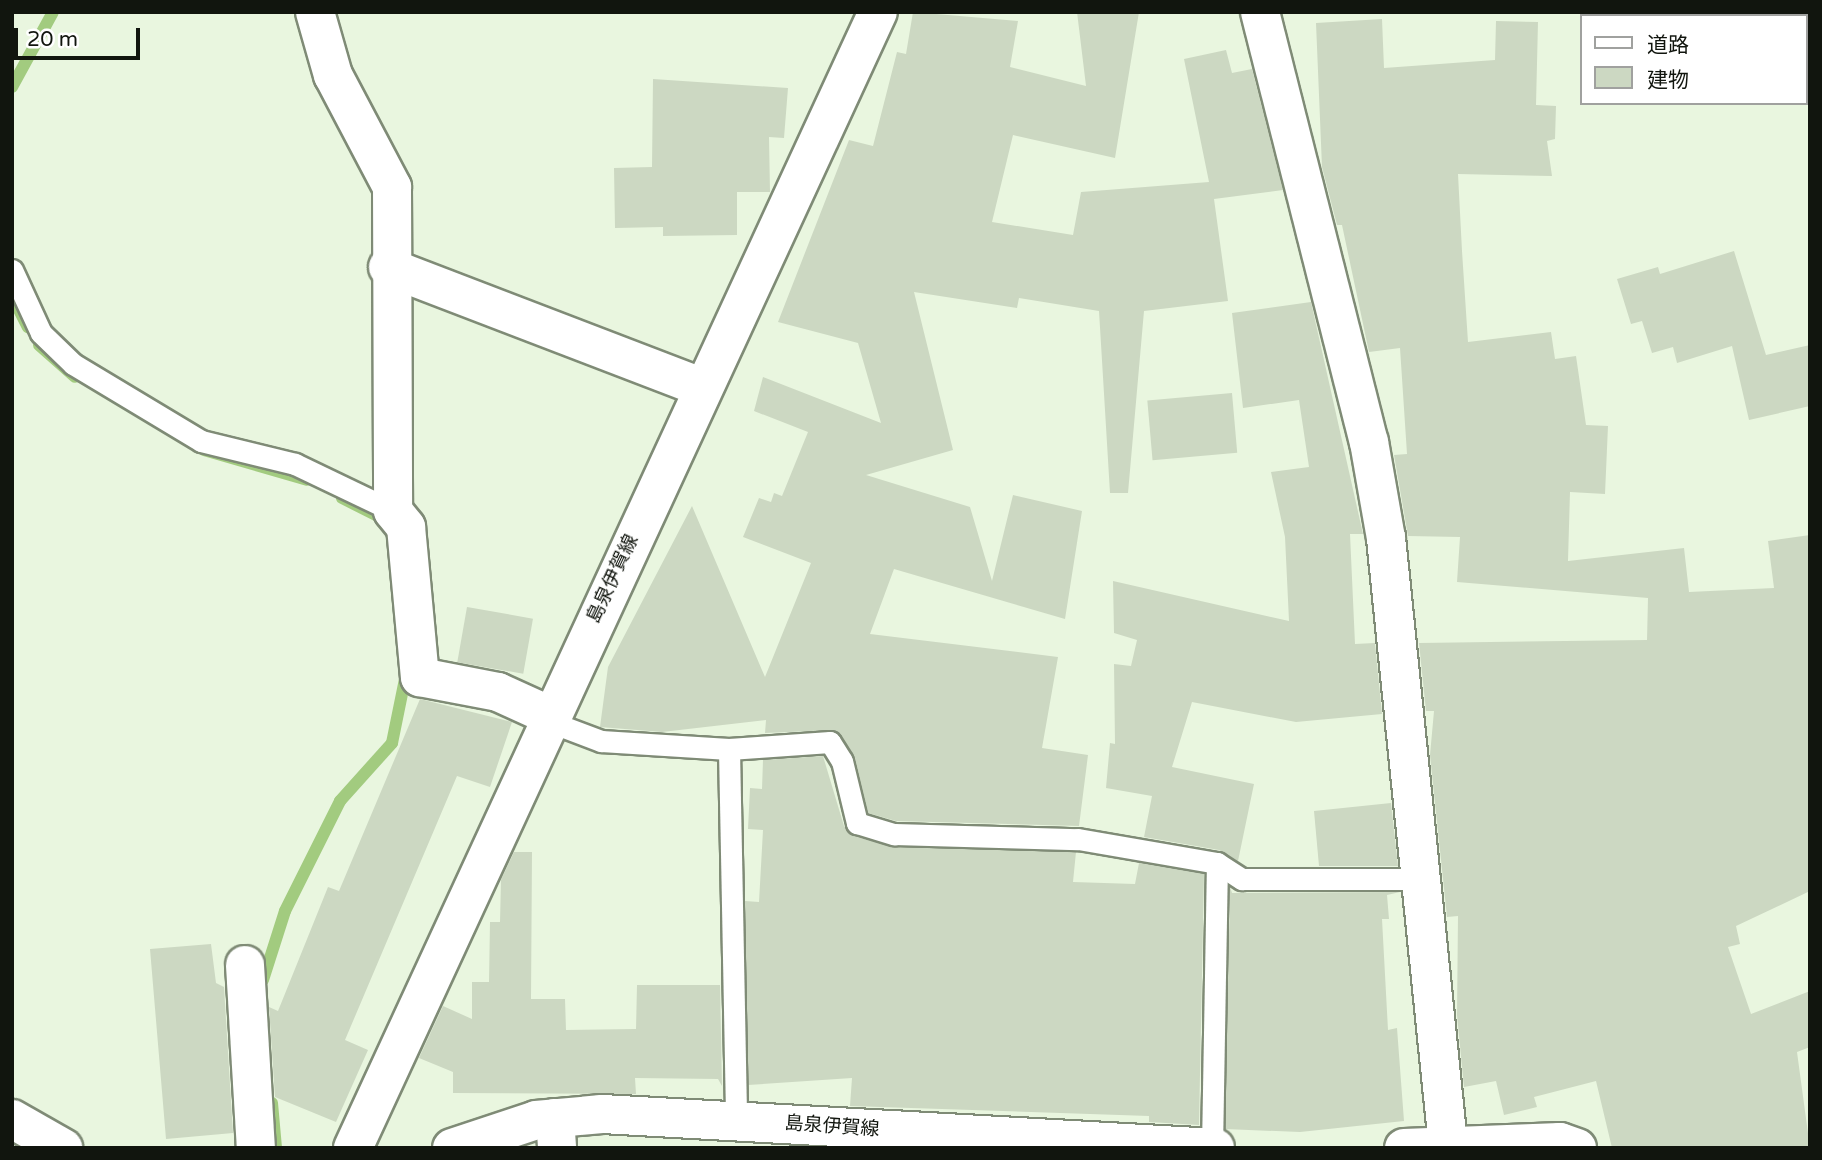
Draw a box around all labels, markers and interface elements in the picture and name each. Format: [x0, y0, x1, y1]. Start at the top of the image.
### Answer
scale bar [18, 14, 144, 58]
legend [1580, 14, 1808, 105]
text: 20 m [27, 27, 78, 52]
text: 道路 [1647, 33, 1689, 58]
text: 建物 [1647, 68, 1689, 93]
street label: 島泉伊賀線 [583, 531, 643, 627]
street label: 島泉伊賀線 [784, 1112, 880, 1142]

